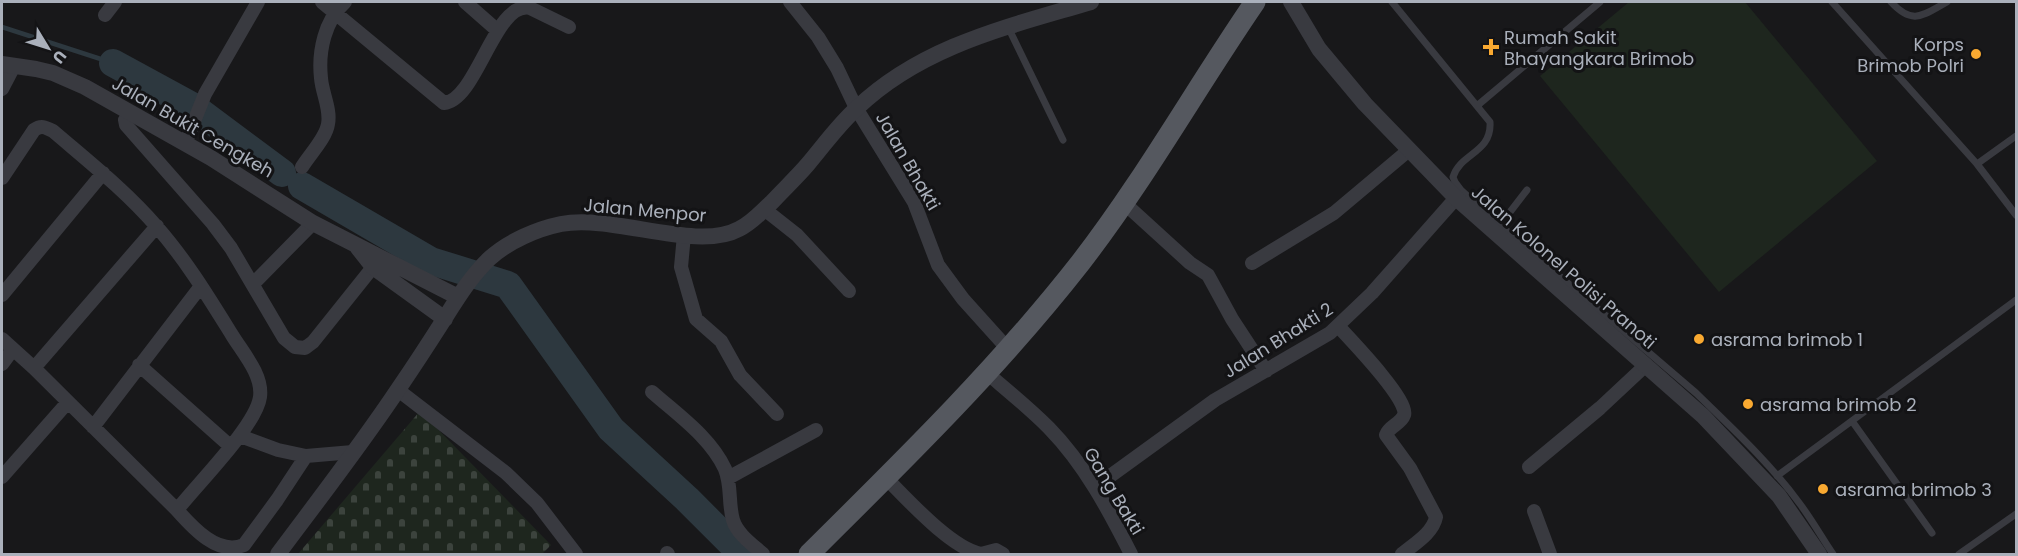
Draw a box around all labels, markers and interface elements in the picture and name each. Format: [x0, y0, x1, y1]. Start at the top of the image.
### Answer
north arrow [18, 18, 78, 78]
place label: Rumah Sakit Bhayangkara Brimob [1504, 25, 1694, 71]
place label: Korps Brimob Polri [1857, 32, 1964, 78]
marker: Rumah Sakit Bhayangkara Brimob [1482, 38, 1500, 56]
text: U [47, 45, 72, 68]
marker: Korps Brimob Polri [1969, 47, 1983, 61]
street label: Jalan Bukit Cengkeh [108, 70, 278, 184]
street label: Jalan Bhakti [870, 107, 946, 215]
street label: Jalan Kolonel Polisi Pranoti [1466, 180, 1662, 354]
street label: Jalan Menpor [583, 192, 708, 228]
street label: Jalan Bhakti 2 [1218, 296, 1338, 384]
place label: asrama brimob 1 [1711, 327, 1863, 352]
marker: asrama brimob 1 [1692, 332, 1706, 346]
place label: asrama brimob 2 [1760, 392, 1917, 417]
marker: asrama brimob 2 [1741, 397, 1755, 411]
street label: Gang Bakti [1078, 443, 1150, 539]
place label: asrama brimob 3 [1835, 477, 1992, 502]
marker: asrama brimob 3 [1816, 482, 1830, 496]

